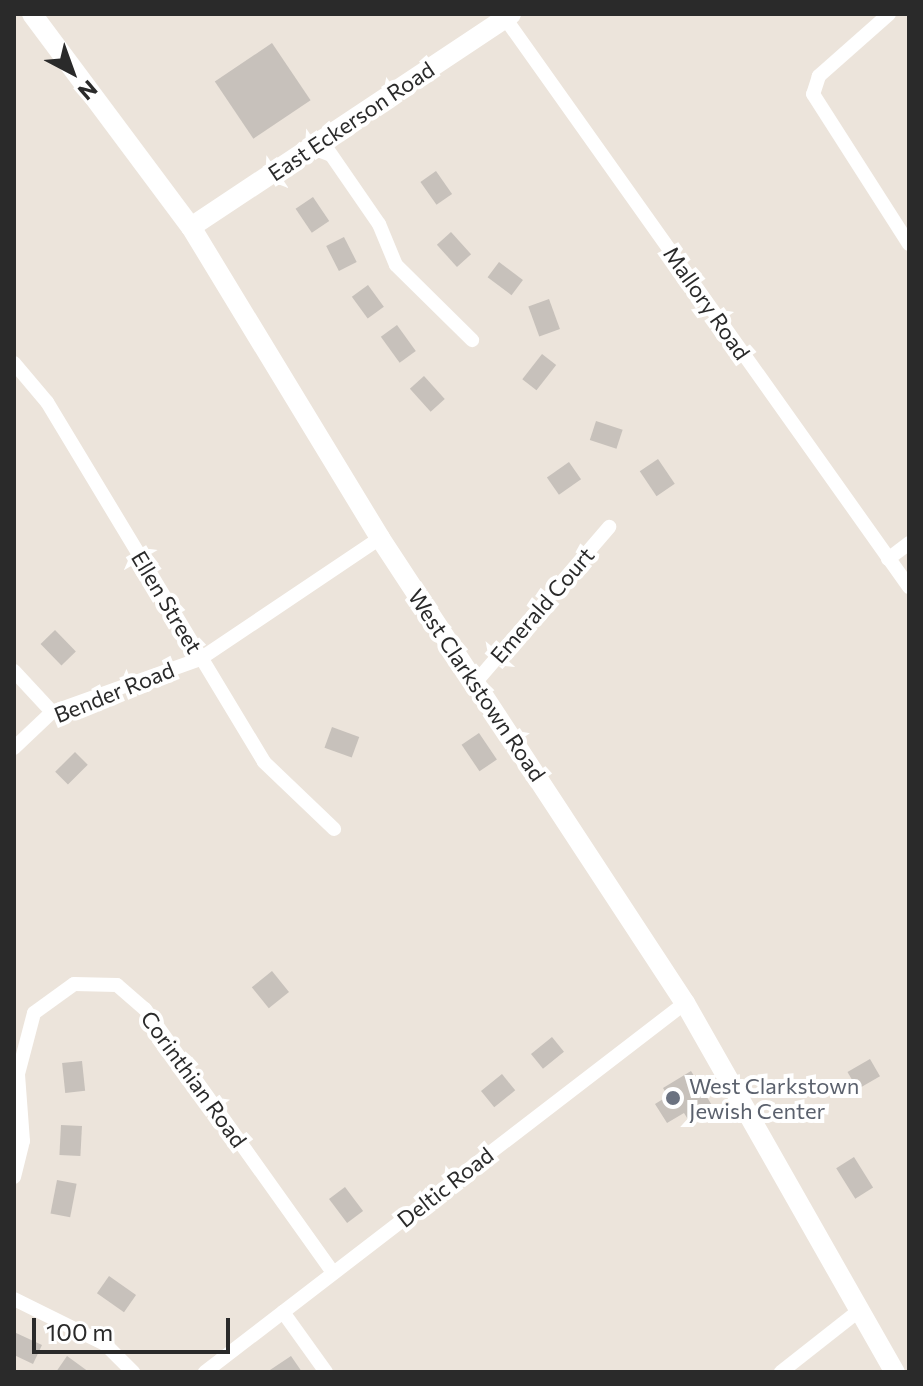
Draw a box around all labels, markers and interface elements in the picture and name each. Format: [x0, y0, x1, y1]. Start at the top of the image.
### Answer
north arrow [32, 32, 112, 112]
street label: East Eckerson Road [263, 56, 439, 186]
text: N [73, 75, 103, 106]
street label: Mallory Road [658, 241, 756, 365]
street label: Emerald Court [485, 542, 599, 668]
street label: Ellen Street [126, 546, 208, 658]
street label: West Clarkstown Road [403, 584, 551, 786]
street label: Bender Road [50, 656, 178, 728]
street label: Corinthian Road [136, 1006, 252, 1152]
place label: West Clarkstown Jewish Center [689, 1072, 859, 1124]
marker: West Clarkstown Jewish Center [664, 1089, 682, 1107]
street label: Deltic Road [392, 1141, 498, 1233]
scale bar [36, 1302, 234, 1352]
text: 100 m [46, 1317, 113, 1346]

